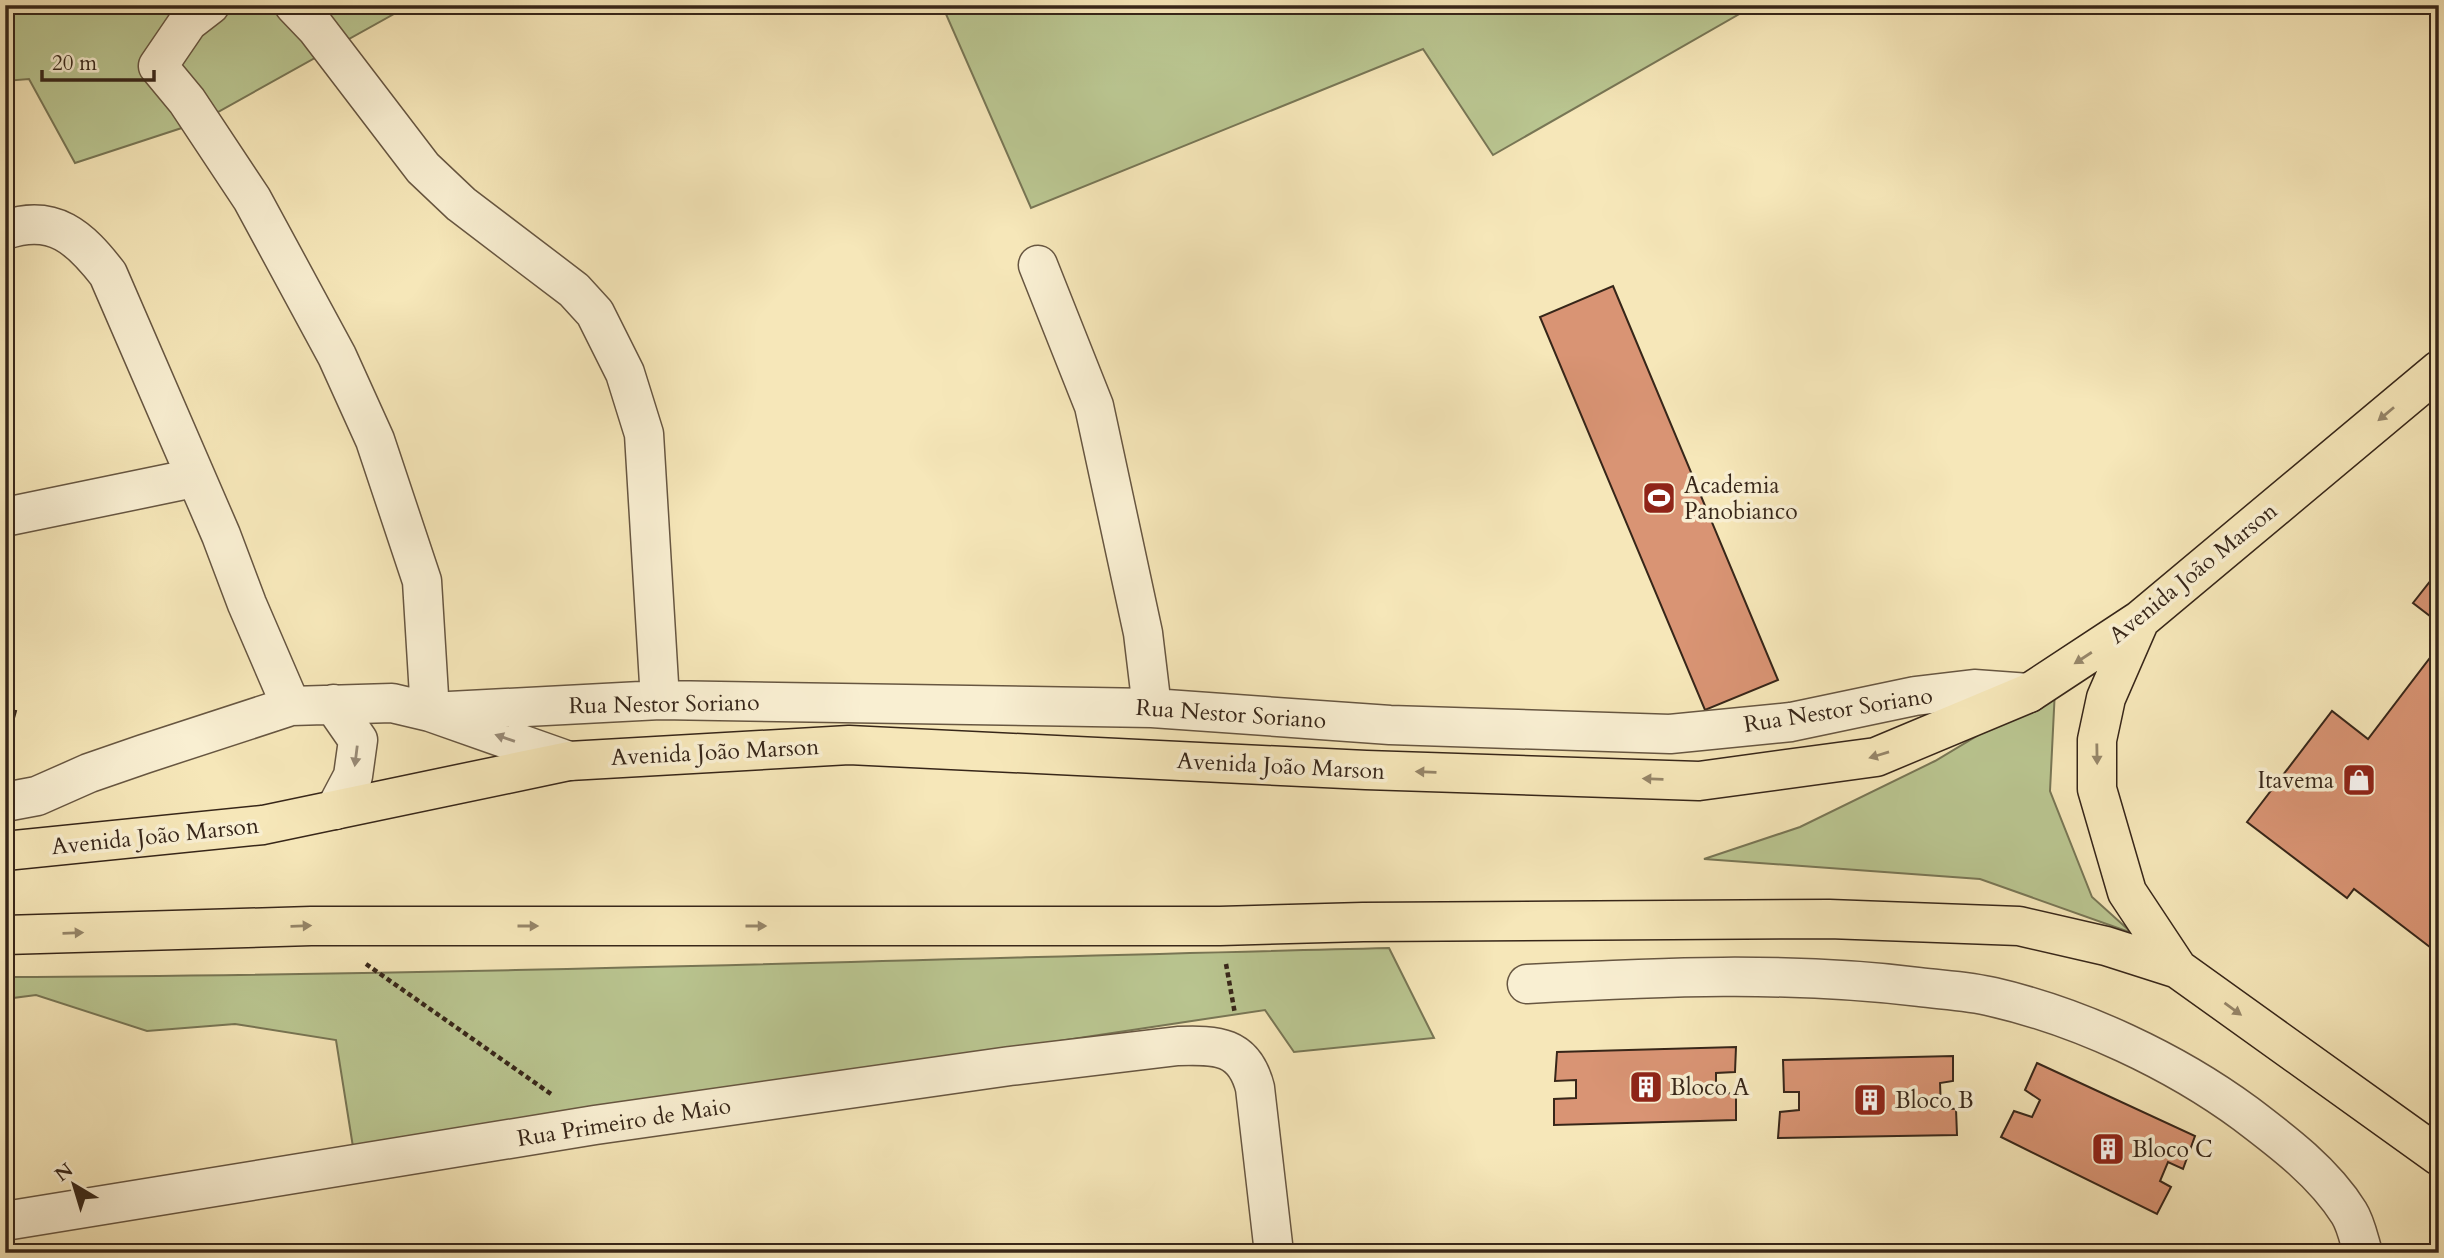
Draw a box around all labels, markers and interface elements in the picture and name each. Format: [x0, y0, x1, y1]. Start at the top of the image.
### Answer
scale bar [42, 38, 154, 82]
text: 20 m [52, 49, 97, 78]
one-way arrow [2378, 406, 2396, 421]
place label: Academia Panobianco [1684, 470, 1798, 527]
sports icon: Academia Panobianco [1640, 479, 1678, 517]
street label: Avenida João Marson [2102, 495, 2284, 651]
one-way arrow [2074, 651, 2093, 664]
street label: Rua Nestor Soriano [1741, 680, 1935, 740]
street label: Rua Nestor Soriano [568, 687, 760, 721]
street label: Rua Nestor Soriano [1135, 692, 1327, 736]
street label: Avenida João Marson [610, 731, 820, 773]
one-way arrow [494, 732, 515, 743]
one-way arrow [2091, 743, 2103, 765]
one-way arrow [350, 745, 361, 767]
street label: Avenida João Marson [1176, 745, 1386, 787]
one-way arrow [1868, 750, 1889, 761]
shop icon: Itavema [2340, 761, 2378, 799]
place label: Itavema [2257, 765, 2334, 796]
one-way arrow [1415, 766, 1437, 778]
one-way arrow [1642, 774, 1664, 785]
street label: Avenida João Marson [50, 810, 260, 862]
one-way arrow [290, 920, 312, 932]
one-way arrow [518, 920, 540, 932]
one-way arrow [745, 920, 767, 932]
one-way arrow [63, 927, 85, 938]
one-way arrow [2224, 1002, 2242, 1016]
building icon: Bloco A [1627, 1068, 1665, 1106]
place label: Bloco A [1670, 1072, 1750, 1103]
building icon: Bloco B [1851, 1081, 1889, 1119]
place label: Bloco B [1895, 1085, 1974, 1116]
street label: Rua Primeiro de Maio [515, 1090, 733, 1154]
building icon: Bloco C [2089, 1130, 2127, 1168]
place label: Bloco C [2132, 1134, 2213, 1165]
north arrow [38, 1150, 108, 1220]
text: N [50, 1157, 79, 1188]

